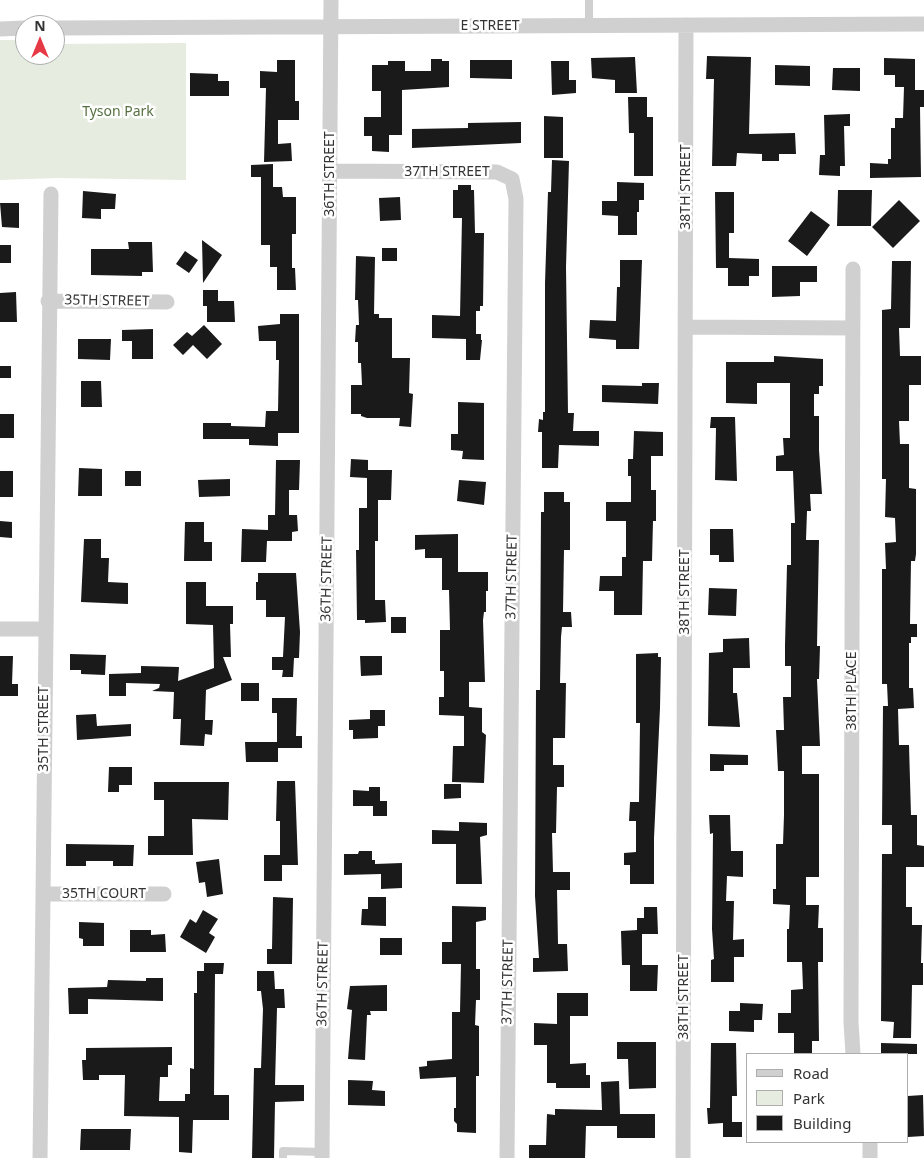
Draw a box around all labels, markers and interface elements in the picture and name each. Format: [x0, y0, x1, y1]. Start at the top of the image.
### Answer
north arrow [15, 15, 65, 65]
text: N [34, 16, 46, 35]
street label: E STREET [461, 18, 519, 34]
park label: Tyson Park [82, 104, 154, 120]
street label: 36TH STREET [322, 131, 338, 217]
street label: 38TH STREET [678, 144, 694, 230]
street label: 37TH STREET [404, 164, 490, 180]
street label: 35TH STREET [64, 292, 150, 310]
street label: 37TH STREET [503, 534, 521, 620]
street label: 36TH STREET [318, 536, 336, 622]
street label: 38TH STREET [677, 549, 693, 635]
street label: 38TH PLACE [844, 652, 860, 730]
street label: 35TH STREET [36, 686, 52, 772]
street label: 35TH COURT [62, 886, 146, 902]
street label: 37TH STREET [499, 939, 517, 1025]
street label: 36TH STREET [314, 941, 332, 1027]
street label: 38TH STREET [676, 954, 692, 1040]
legend [746, 1053, 909, 1143]
text: Road [793, 1063, 829, 1083]
text: Park [793, 1088, 825, 1108]
text: Building [793, 1113, 851, 1133]

